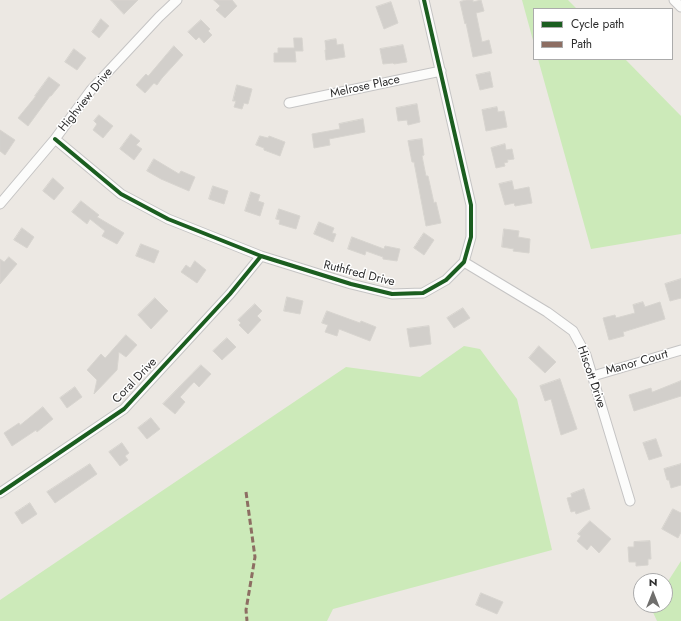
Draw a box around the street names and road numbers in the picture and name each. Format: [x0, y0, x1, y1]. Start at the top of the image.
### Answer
street label: Highview Drive [56, 65, 116, 135]
street label: Melrose Place [329, 73, 401, 101]
street label: Ruthfred Drive [322, 258, 396, 290]
street label: Hiscott Drive [574, 344, 608, 410]
street label: Manor Court [604, 347, 670, 379]
street label: Coral Drive [110, 355, 160, 407]

